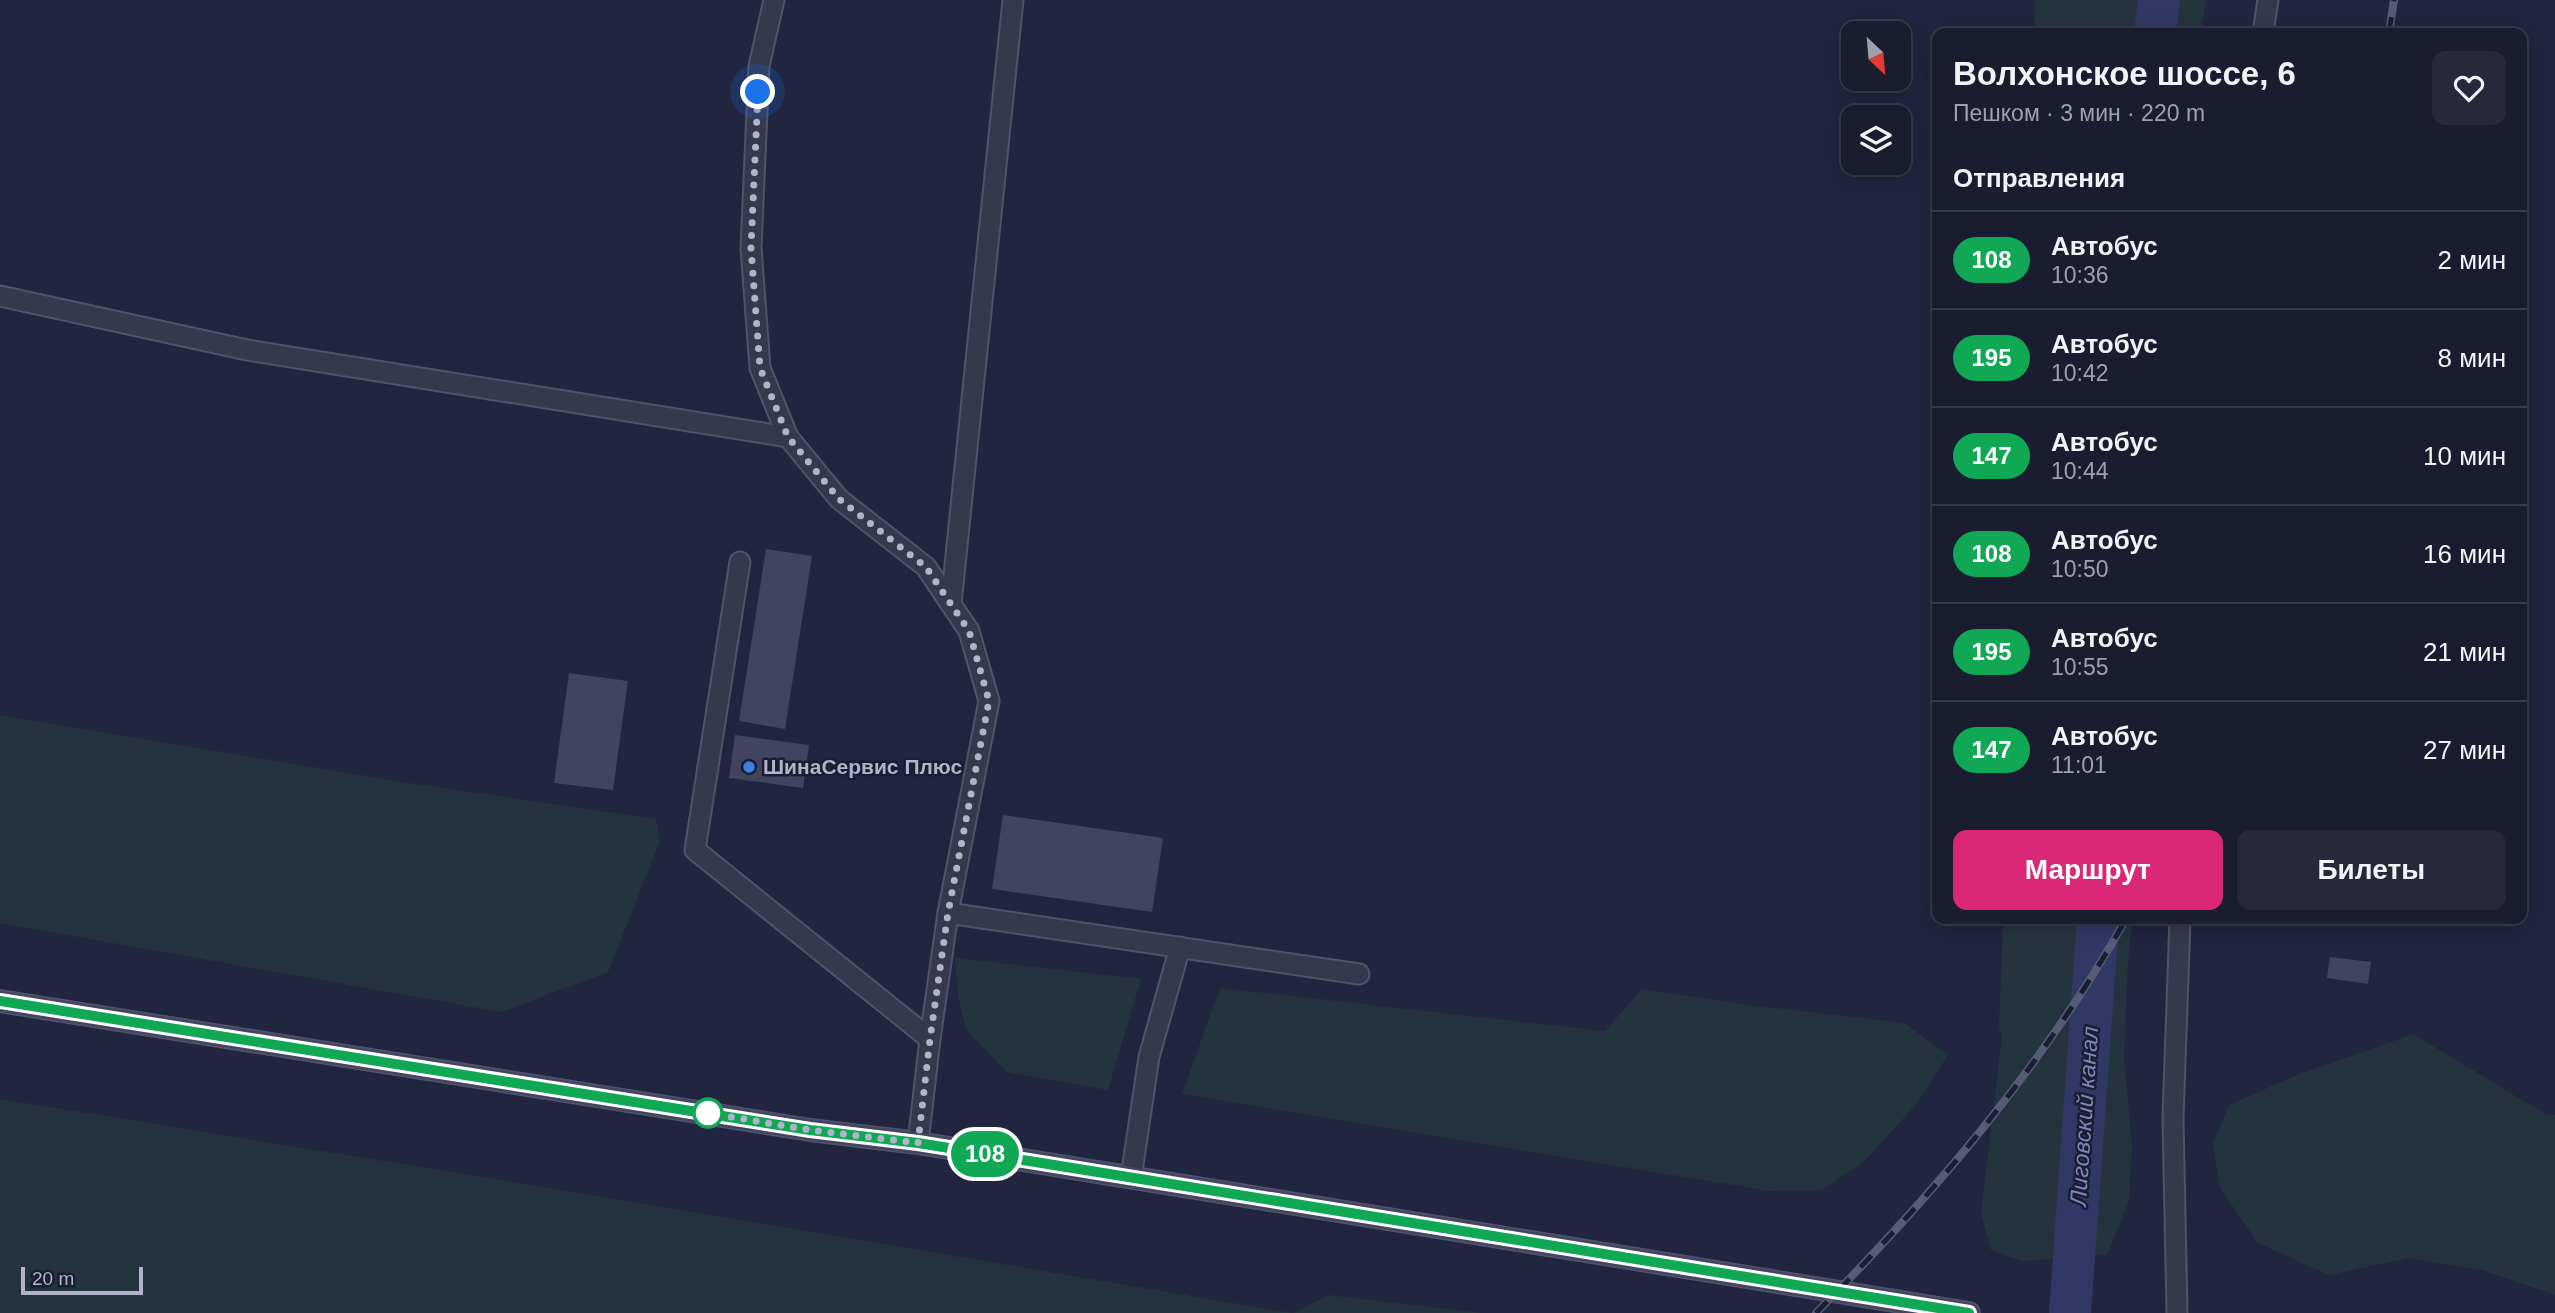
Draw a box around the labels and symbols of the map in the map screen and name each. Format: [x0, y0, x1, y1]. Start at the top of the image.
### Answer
north arrow [1841, 21, 1911, 91]
your location [740, 74, 775, 109]
place label: ШинаСервис Плюс [763, 755, 962, 778]
marker: ШинаСервис Плюс [741, 759, 757, 775]
water label: Лиговский канал [2065, 1025, 2103, 1209]
unlabelled marker [693, 1098, 723, 1128]
line badge: 108 [945, 1131, 1025, 1177]
scale bar [21, 1264, 144, 1296]

